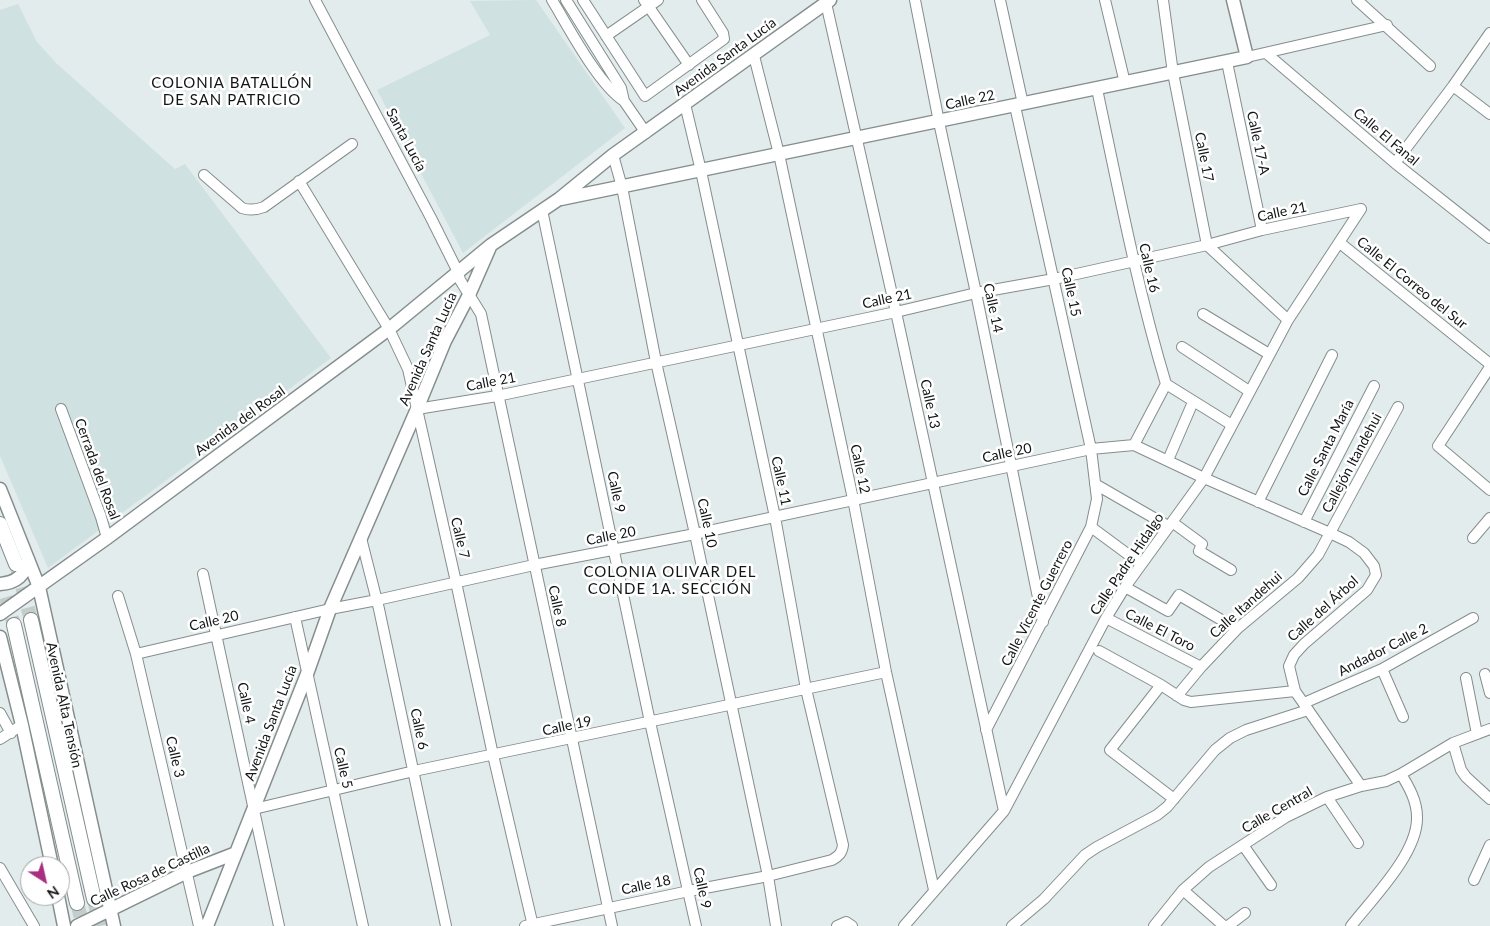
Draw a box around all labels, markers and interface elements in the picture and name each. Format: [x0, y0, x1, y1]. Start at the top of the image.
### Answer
street label: Avenida Santa Lucía [671, 14, 779, 100]
district label: COLONIA BATALLÓN DE SAN PATRICIO [149, 74, 315, 109]
street label: Calle 22 [944, 87, 996, 113]
street label: Santa Lucía [382, 105, 430, 175]
street label: Calle El Fanal [1350, 105, 1422, 169]
street label: Calle 17-A [1243, 110, 1273, 176]
street label: Calle 17 [1191, 131, 1217, 183]
street label: Calle 21 [1256, 199, 1308, 225]
street label: Calle El Correo del Sur [1353, 233, 1471, 333]
street label: Calle 16 [1135, 242, 1163, 294]
street label: Calle 15 [1058, 266, 1084, 318]
street label: Calle 14 [980, 282, 1006, 334]
street label: Calle 21 [861, 286, 913, 312]
street label: Avenida Santa Lucía [395, 290, 461, 408]
street label: Calle 21 [465, 369, 517, 395]
street label: Calle 13 [917, 378, 943, 430]
street label: Avenida del Rosal [192, 383, 288, 459]
street label: Calle Santa María [1294, 397, 1358, 499]
street label: Callejón Itandehui [1319, 410, 1385, 516]
street label: Cerrada del Rosal [71, 416, 123, 522]
street label: Calle 20 [981, 440, 1033, 466]
street label: Calle 12 [847, 443, 873, 495]
street label: Calle 11 [768, 455, 794, 507]
street label: Calle 9 [603, 470, 629, 514]
street label: Calle 10 [694, 497, 720, 549]
street label: Calle Padre Hidalgo [1087, 510, 1167, 618]
street label: Calle 7 [447, 516, 473, 560]
street label: Calle 20 [585, 523, 637, 549]
street label: Calle Vicente Guerrero [998, 537, 1076, 669]
district label: COLONIA OLIVAR DEL CONDE 1A. SECCIÓN [581, 563, 759, 598]
street label: Calle Itandehui [1206, 568, 1286, 642]
street label: Calle del Árbol [1284, 573, 1362, 645]
street label: Calle 8 [544, 584, 570, 628]
street label: Calle El Toro [1122, 605, 1198, 655]
street label: Calle 20 [188, 607, 240, 635]
street label: Andador Calle 2 [1335, 620, 1431, 680]
street label: Avenida Alta Tensión [42, 641, 86, 769]
street label: Avenida Santa Lucía [241, 663, 301, 783]
street label: Calle 4 [233, 681, 259, 725]
street label: Calle 6 [406, 707, 432, 751]
street label: Calle 19 [541, 713, 593, 739]
street label: Calle 3 [162, 735, 188, 779]
street label: Calle 5 [330, 746, 356, 790]
street label: Calle Central [1239, 783, 1315, 837]
street label: Calle Rosa de Castilla [87, 840, 213, 910]
north arrow [20, 856, 70, 906]
street label: Calle 9 [689, 866, 715, 910]
street label: Calle 18 [620, 872, 672, 898]
text: N [44, 883, 63, 903]

